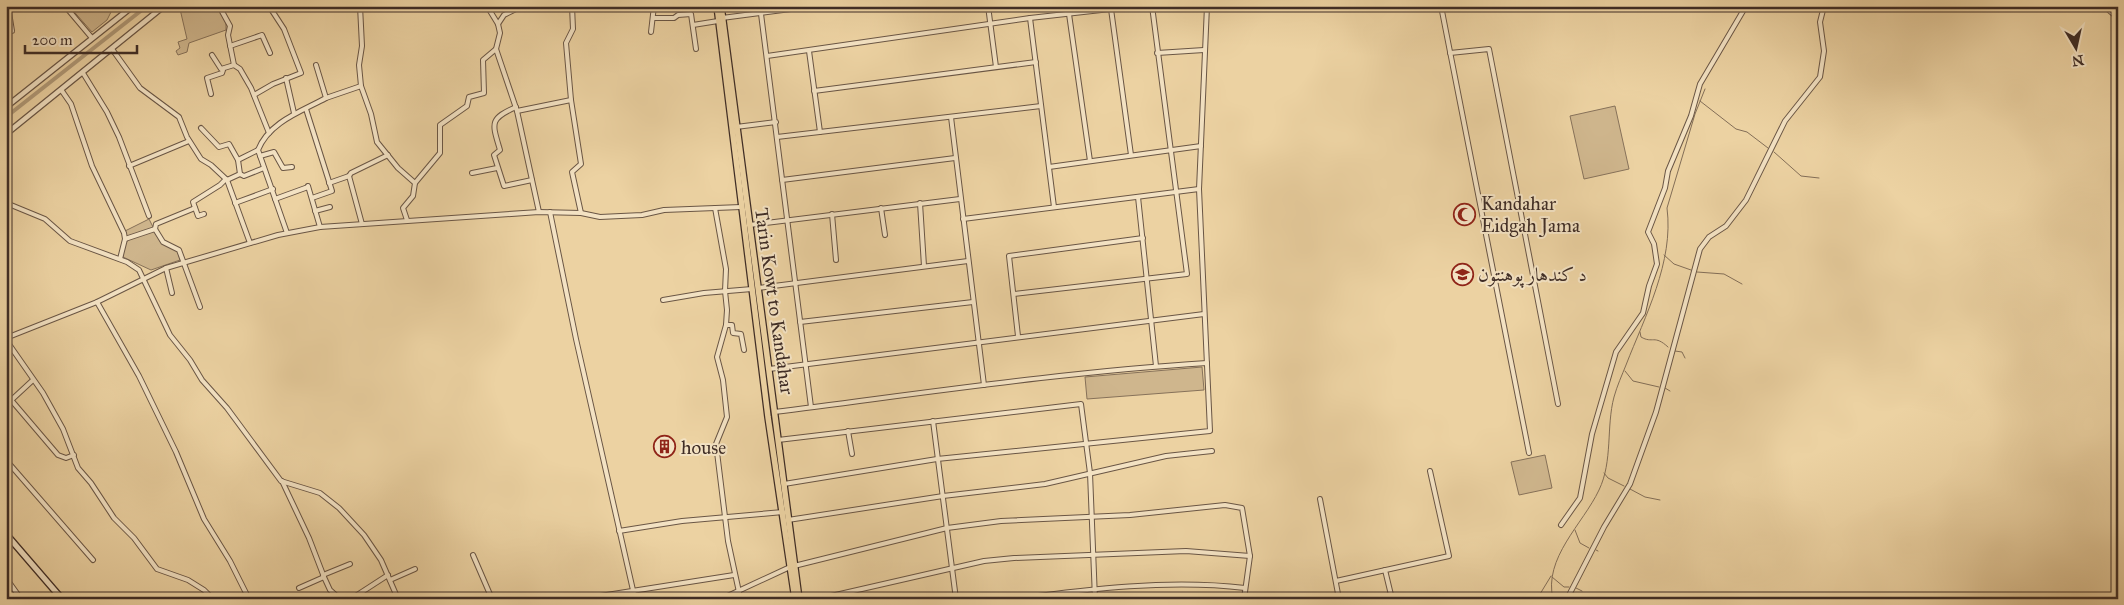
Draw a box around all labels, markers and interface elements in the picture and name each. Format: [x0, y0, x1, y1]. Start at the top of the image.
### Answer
scale bar [25, 22, 138, 54]
north arrow [2052, 22, 2102, 72]
text: 200 m [32, 31, 73, 49]
text: N [2071, 51, 2085, 70]
place label: Kandahar Eidgah Jama [1481, 192, 1581, 238]
mosque icon: Kandahar Eidgah Jama [1453, 202, 1477, 226]
street label: Tarin Kowt to Kandahar [750, 206, 799, 397]
school or university icon: د کندهار پوهنتون [1450, 262, 1474, 286]
place label: د کندهار پوهنتون [1478, 263, 1587, 288]
building icon: house [653, 435, 677, 459]
place label: house [681, 436, 726, 459]

